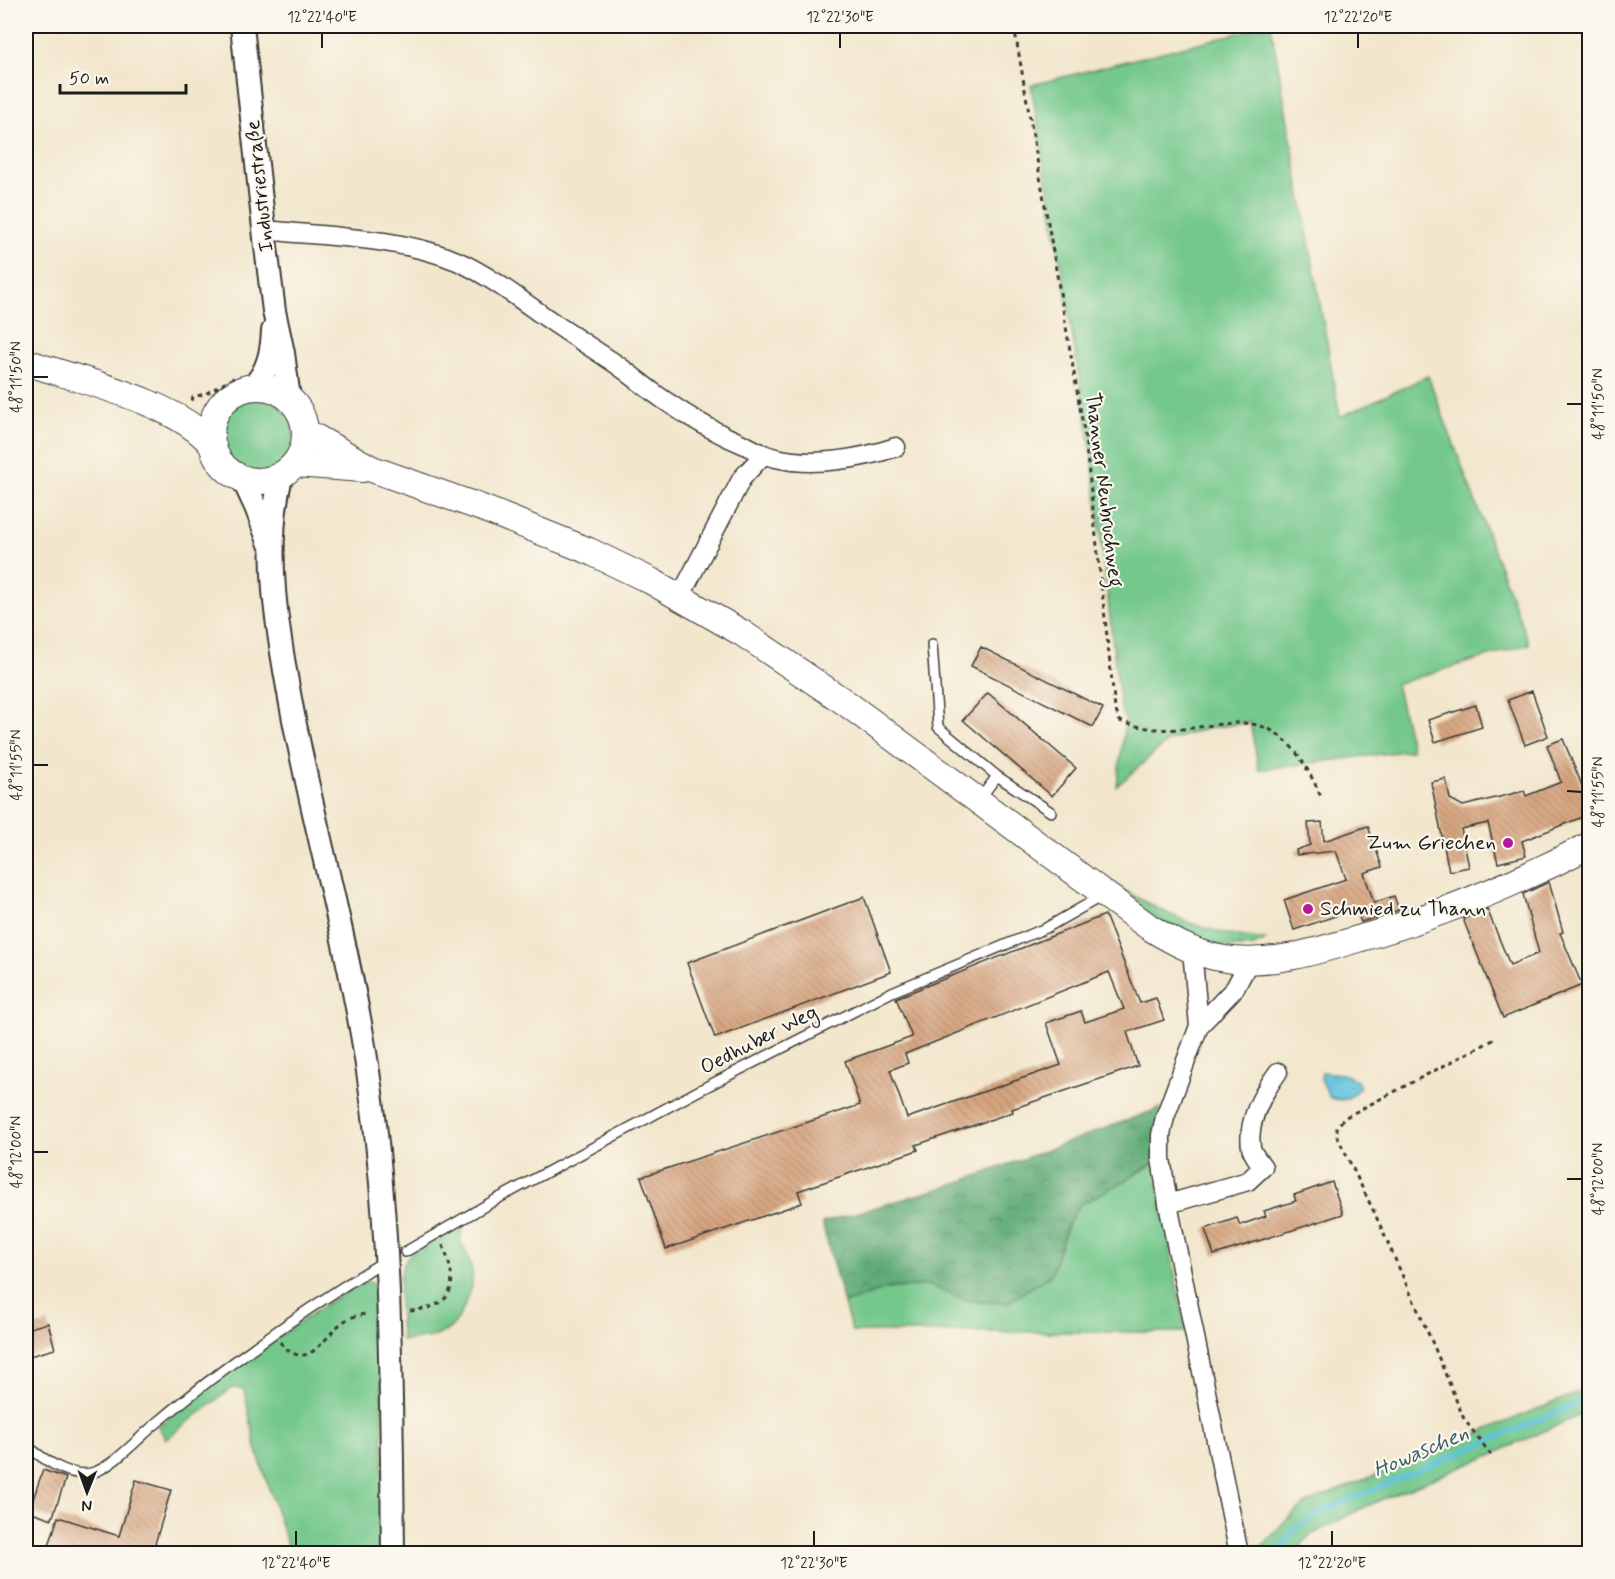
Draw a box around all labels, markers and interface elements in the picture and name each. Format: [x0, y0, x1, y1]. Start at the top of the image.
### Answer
text: 12°22'40"E [287, 8, 357, 28]
text: 12°22'30"E [806, 8, 874, 28]
text: 12°22'20"E [1324, 8, 1392, 28]
scale bar [60, 57, 186, 95]
text: 50 m [69, 67, 109, 91]
street label: Industriestraße [239, 119, 281, 253]
text: 48°11'50"N [7, 341, 27, 413]
text: 48°11'50"N [1589, 368, 1609, 440]
street label: Thanner Neubruchweg [1076, 391, 1130, 589]
text: 48°11'55"N [7, 730, 27, 800]
text: 48°11'55"N [1589, 757, 1609, 827]
place label: Zum Griechen [1366, 829, 1496, 857]
marker: Zum Griechen [1501, 836, 1515, 850]
place label: Schmied zu Thann [1320, 895, 1486, 923]
marker: Schmied zu Thann [1301, 902, 1315, 916]
street label: Oedhuber Weg [695, 998, 823, 1083]
text: 48°12'00"N [7, 1116, 27, 1188]
text: 48°12'00"N [1589, 1143, 1609, 1215]
water label: Howaschen [1369, 1419, 1473, 1485]
north arrow [57, 1462, 117, 1522]
text: N [81, 1495, 92, 1516]
text: 12°22'40"E [261, 1554, 331, 1574]
text: 12°22'30"E [780, 1554, 848, 1574]
text: 12°22'20"E [1298, 1554, 1366, 1574]

